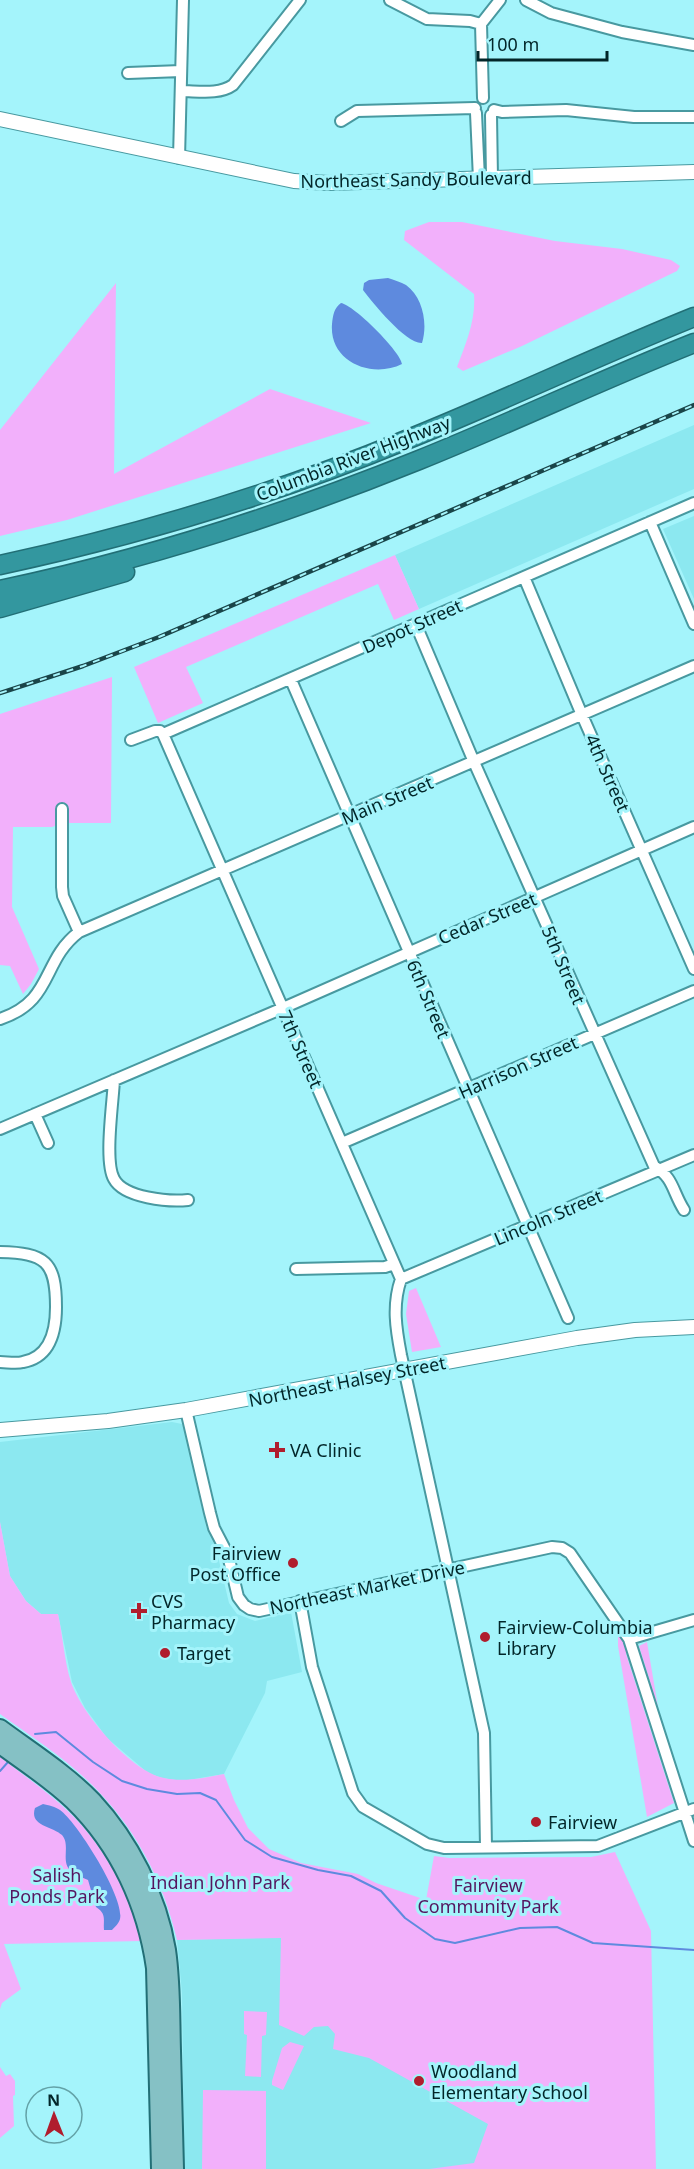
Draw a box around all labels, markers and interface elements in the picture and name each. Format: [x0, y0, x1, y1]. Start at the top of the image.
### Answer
scale bar [478, 24, 607, 62]
text: 100 m [487, 32, 539, 56]
street label: Northeast Sandy Boulevard [300, 165, 532, 193]
street label: Columbia River Highway [252, 410, 454, 506]
street label: Depot Street [358, 593, 466, 659]
street label: 4th Street [580, 730, 636, 816]
street label: Main Street [338, 770, 437, 830]
street label: Cedar Street [434, 886, 541, 950]
street label: 5th Street [537, 922, 591, 1008]
street label: 6th Street [402, 956, 456, 1042]
street label: 7th Street [273, 1006, 329, 1092]
street label: Harrison Street [454, 1030, 582, 1104]
street label: Lincoln Street [490, 1183, 606, 1251]
street label: Northeast Halsey Street [246, 1350, 448, 1412]
place label: VA Clinic [290, 1438, 362, 1462]
marker: VA Clinic [268, 1441, 286, 1459]
place label: Fairview Post Office [190, 1541, 281, 1586]
street label: Northeast Market Drive [267, 1555, 467, 1619]
marker: Fairview Post Office [286, 1556, 300, 1570]
place label: CVS Pharmacy [151, 1589, 236, 1634]
marker: CVS Pharmacy [132, 1604, 146, 1618]
place label: Fairview-Columbia Library [497, 1615, 653, 1660]
marker: Fairview-Columbia Library [478, 1630, 492, 1644]
place label: Target [177, 1641, 231, 1665]
marker: Target [158, 1646, 172, 1660]
place label: Fairview [548, 1810, 617, 1834]
marker: Fairview [529, 1815, 543, 1829]
park label: Salish Ponds Park [9, 1863, 105, 1908]
park label: Indian John Park [150, 1870, 290, 1894]
park label: Fairview Community Park [417, 1873, 559, 1918]
place label: Woodland Elementary School [431, 2059, 588, 2104]
marker: Woodland Elementary School [412, 2074, 426, 2088]
north arrow [24, 2085, 84, 2145]
text: N [47, 2089, 60, 2111]

